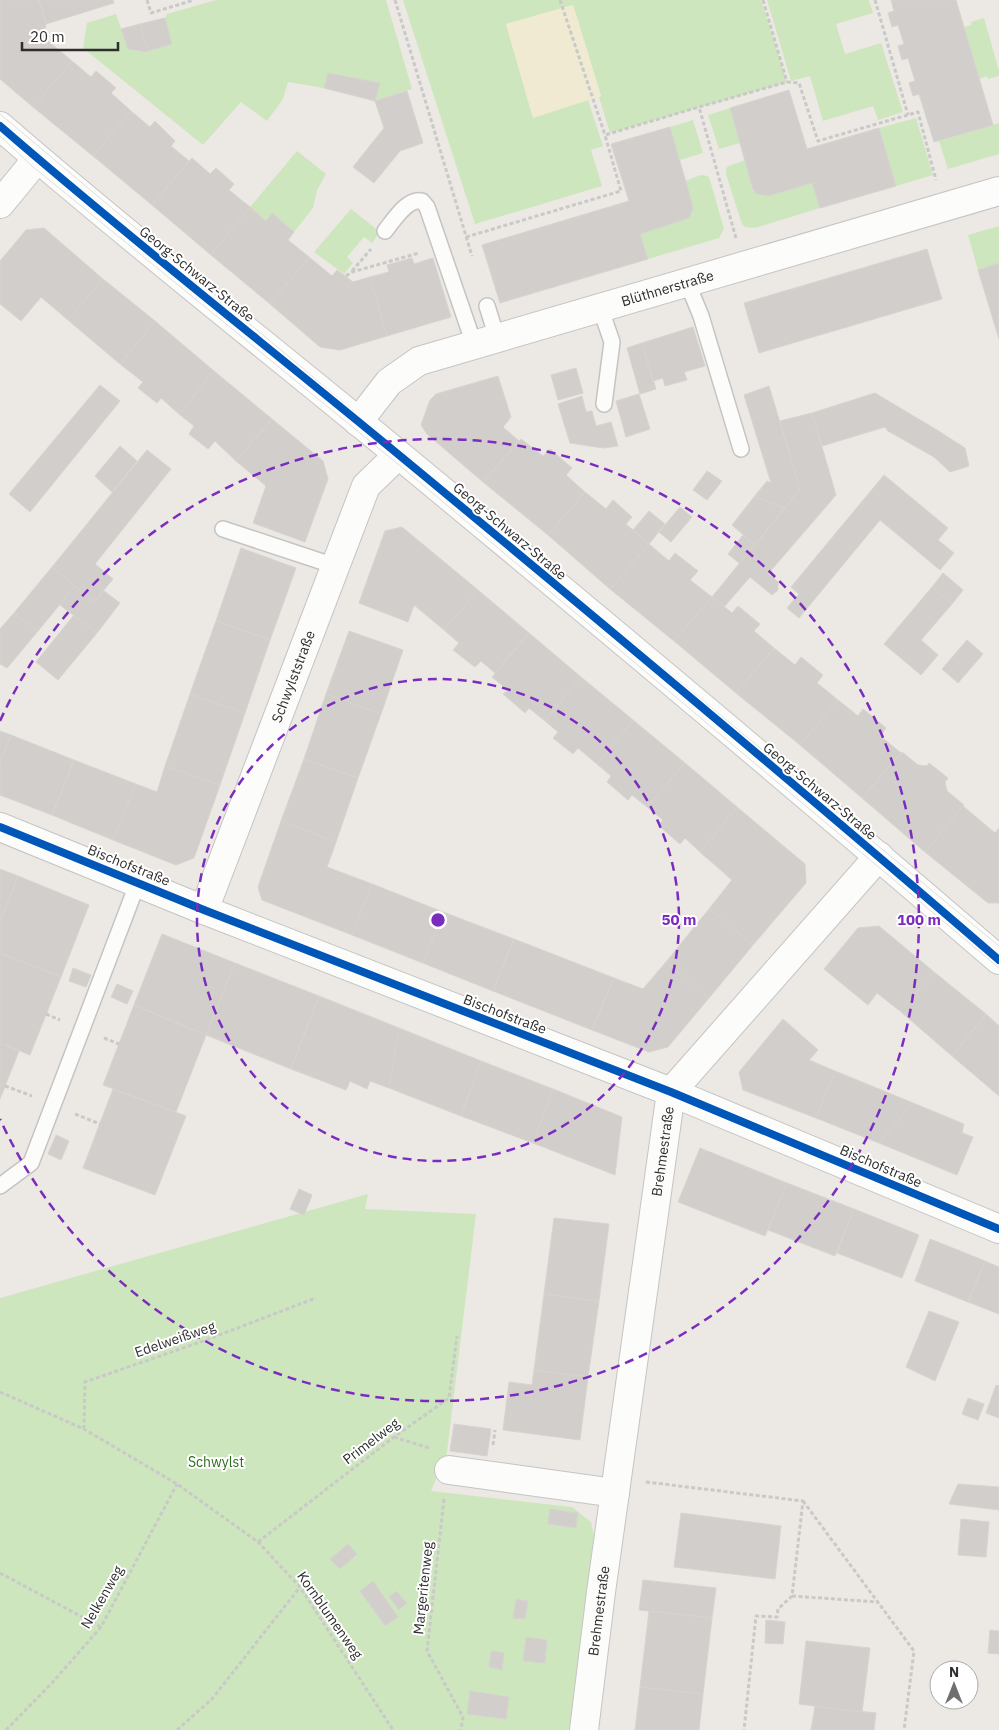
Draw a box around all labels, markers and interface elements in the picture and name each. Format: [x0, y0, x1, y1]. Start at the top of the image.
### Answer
scale bar [22, 20, 119, 52]
text: 20 m [30, 27, 65, 46]
street label: Georg-Schwarz-Straße [136, 222, 258, 326]
street label: Blüthnerstraße [619, 266, 716, 310]
street label: Georg-Schwarz-Straße [450, 478, 571, 584]
street label: Schwylststraße [267, 628, 319, 725]
street label: Georg-Schwarz-Straße [760, 738, 881, 844]
street label: Bischofstraße [85, 840, 173, 890]
text: 50 m [662, 910, 696, 929]
text: 100 m [897, 910, 941, 929]
centre of rings [429, 911, 447, 929]
street label: Bischofstraße [461, 990, 549, 1038]
street label: Brehmestraße [647, 1105, 678, 1197]
street label: Bischofstraße [837, 1141, 925, 1192]
street label: Edelweißweg [132, 1317, 218, 1361]
street label: Primelweg [339, 1413, 403, 1468]
park label: Schwylst [188, 1453, 244, 1471]
street label: Margeritenweg [409, 1540, 437, 1635]
street label: Nelkenweg [77, 1562, 128, 1632]
street label: Brehmestraße [584, 1564, 614, 1657]
street label: Kornblumenweg [293, 1568, 367, 1663]
north arrow [929, 1660, 979, 1710]
text: N [949, 1663, 959, 1681]

